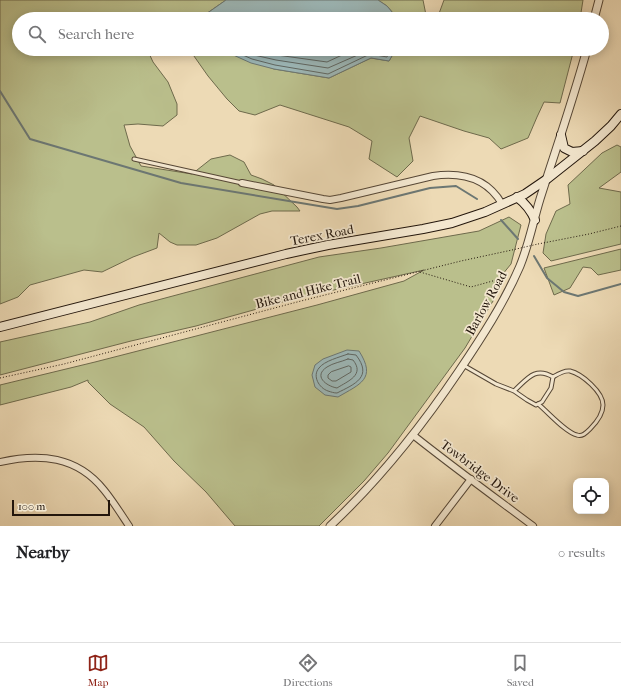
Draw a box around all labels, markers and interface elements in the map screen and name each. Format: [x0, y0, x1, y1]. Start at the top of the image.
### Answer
search box [12, 12, 609, 56]
icon: search [26, 23, 48, 45]
text: Search here [58, 25, 134, 43]
street label: Terex Road [289, 221, 356, 249]
street label: Barlow Road [462, 267, 510, 338]
street label: Bike and Hike Trail [254, 271, 363, 311]
street label: Towbridge Drive [438, 437, 523, 506]
map controls [573, 478, 609, 514]
button: locate [573, 478, 609, 514]
scale bar [12, 498, 110, 517]
text: 100 m [18, 500, 46, 513]
text: Nearby [16, 542, 70, 562]
text: 0 results [558, 545, 605, 560]
tab: Map [87, 652, 109, 689]
tab: Directions [283, 652, 333, 689]
tab: Saved [507, 652, 534, 689]

